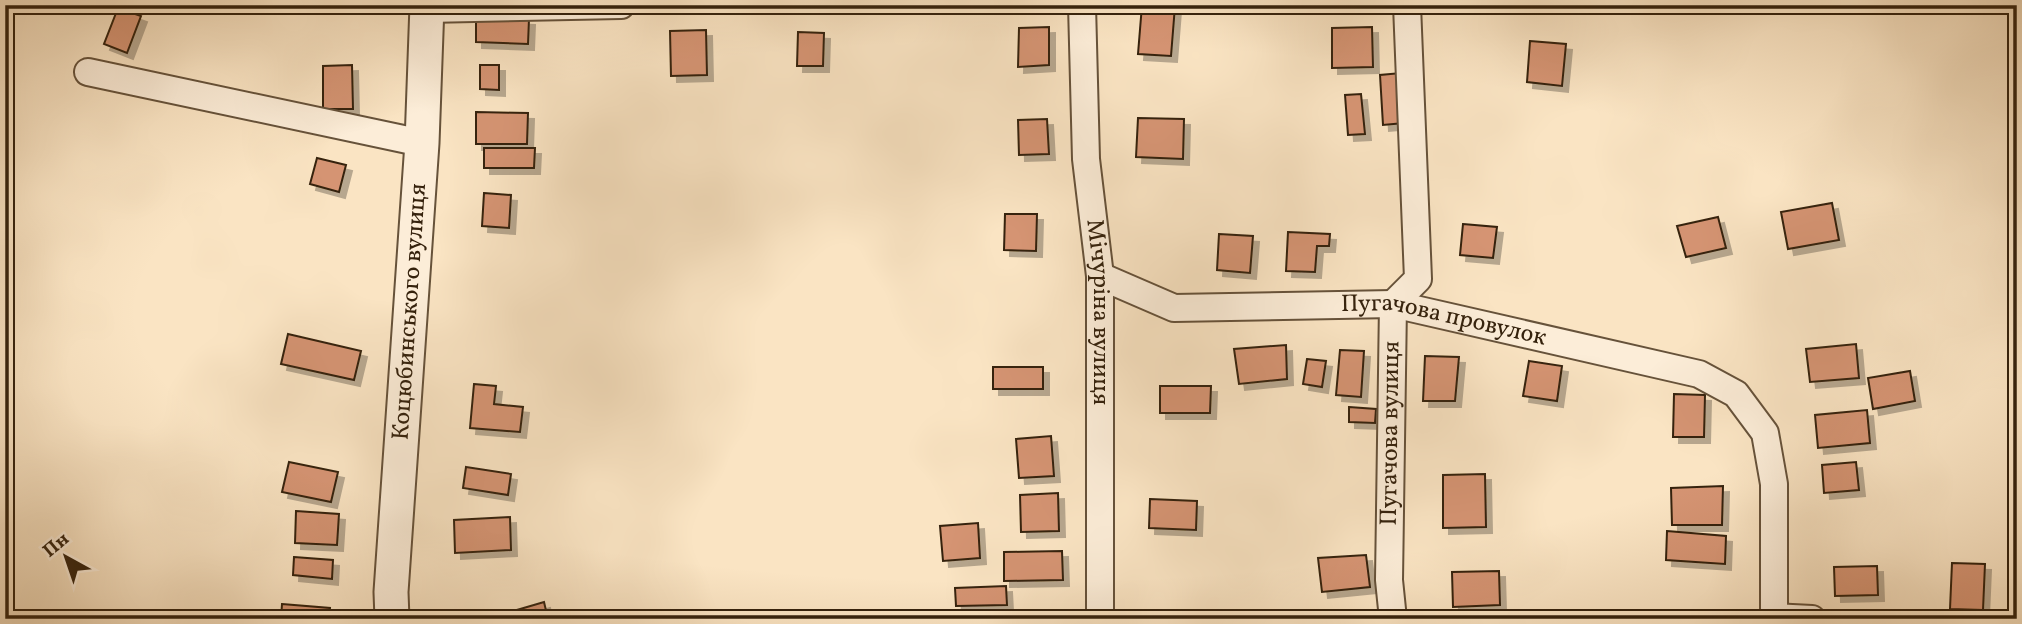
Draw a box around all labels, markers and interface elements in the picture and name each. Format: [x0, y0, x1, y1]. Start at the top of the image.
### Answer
street label: Коцюбинського вулиця [385, 182, 436, 441]
street label: Мічуріна вулиця [1076, 217, 1117, 405]
street label: Пугачова провулок [1341, 287, 1550, 356]
street label: Пугачова вулиця [1373, 341, 1409, 526]
north arrow [32, 522, 102, 592]
text: Пн [38, 527, 75, 564]

